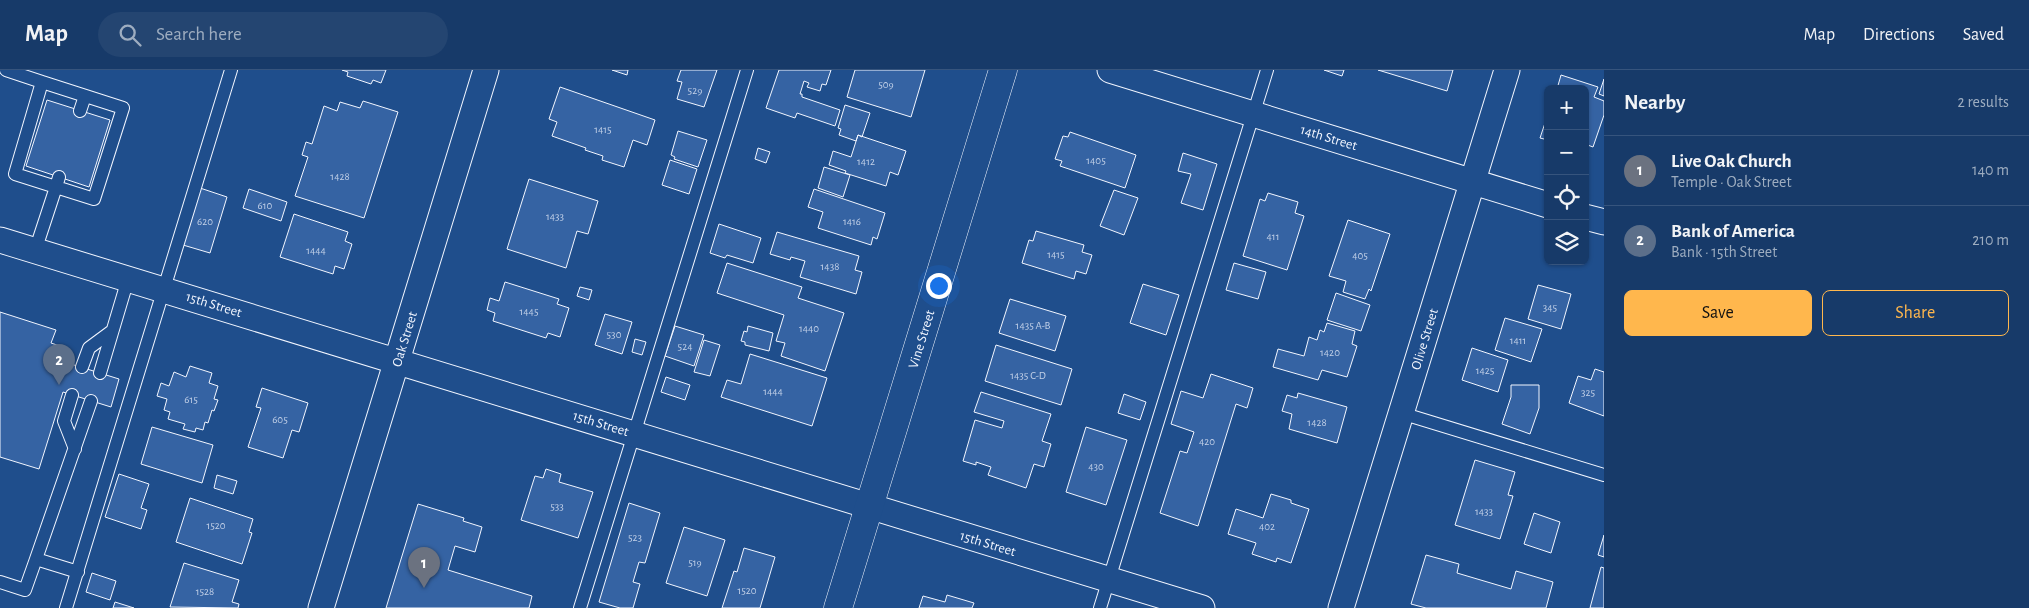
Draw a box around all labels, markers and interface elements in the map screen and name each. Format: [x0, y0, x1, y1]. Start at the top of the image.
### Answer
search box [98, 12, 448, 57]
icon: search [116, 21, 144, 49]
text: Map [25, 22, 68, 46]
text: Search here [156, 25, 242, 44]
text: Map [1804, 26, 1835, 44]
text: Directions [1863, 26, 1935, 44]
text: Saved [1963, 26, 2004, 44]
house number: 509 [878, 79, 894, 90]
house number: 529 [688, 85, 702, 96]
map controls [1544, 85, 1589, 265]
button: + [1544, 85, 1589, 130]
text: Nearby [1624, 92, 1685, 113]
text: 2 results [1957, 94, 2009, 110]
street label: 14th Street [1299, 123, 1359, 153]
house number: 1415 [594, 124, 612, 135]
button: − [1544, 130, 1589, 175]
text: Live Oak Church [1671, 152, 1792, 171]
house number: 1405 [1086, 155, 1106, 166]
house number: 1412 [857, 156, 875, 167]
text: 1 [1637, 162, 1643, 178]
text: 140 m [1972, 162, 2009, 178]
house number: 1428 [330, 171, 350, 182]
text: Temple · Oak Street [1671, 174, 1792, 190]
button: locate [1544, 175, 1589, 220]
house number: 610 [258, 200, 273, 211]
house number: 1433 [546, 211, 565, 222]
house number: 620 [197, 216, 213, 227]
house number: 1416 [843, 216, 861, 227]
button: layers [1544, 220, 1589, 265]
text: Bank of America [1671, 222, 1795, 241]
house number: 411 [1267, 231, 1279, 242]
text: 2 [1636, 232, 1644, 248]
text: 210 m [1972, 232, 2009, 248]
text: Bank · 15th Street [1671, 244, 1777, 260]
house number: 1444 [306, 245, 326, 256]
house number: 1415 [1047, 249, 1065, 260]
house number: 405 [1352, 250, 1368, 261]
house number: 1438 [821, 261, 839, 272]
your location [926, 273, 952, 299]
street label: 15th Street [184, 290, 244, 320]
button: Save [1624, 290, 1812, 336]
button: Share [1822, 290, 2009, 336]
house number: 345 [1543, 302, 1558, 313]
house number: 1445 [520, 306, 539, 317]
street label: Olive Street [1409, 307, 1441, 372]
street label: Vine Street [906, 308, 938, 370]
street label: Oak Street [390, 309, 420, 369]
house number: 1435 A-B [1016, 320, 1050, 331]
house number: 1440 [799, 323, 819, 334]
house number: 530 [607, 329, 622, 340]
house number: 1411 [1510, 335, 1526, 346]
house number: 524 [678, 341, 692, 352]
pin: 2 [43, 344, 75, 385]
house number: 1420 [1320, 347, 1340, 358]
house number: 1425 [1476, 365, 1495, 376]
house number: 1435 C-D [1010, 370, 1046, 381]
house number: 1444 [763, 386, 783, 397]
house number: 325 [1581, 387, 1595, 398]
house number: 615 [184, 394, 198, 405]
street label: 15th Street [571, 409, 631, 439]
house number: 605 [272, 414, 288, 425]
house number: 1428 [1307, 417, 1327, 428]
house number: 420 [1199, 436, 1215, 447]
house number: 430 [1088, 461, 1104, 472]
house number: 533 [550, 501, 564, 512]
house number: 1433 [1475, 506, 1494, 517]
house number: 1520 [206, 520, 226, 531]
house number: 402 [1259, 521, 1275, 532]
street label: 15th Street [958, 529, 1018, 559]
house number: 523 [628, 532, 643, 543]
pin: 1 [408, 547, 440, 588]
house number: 519 [688, 557, 702, 568]
house number: 1520 [737, 585, 757, 596]
house number: 1528 [196, 586, 214, 597]

